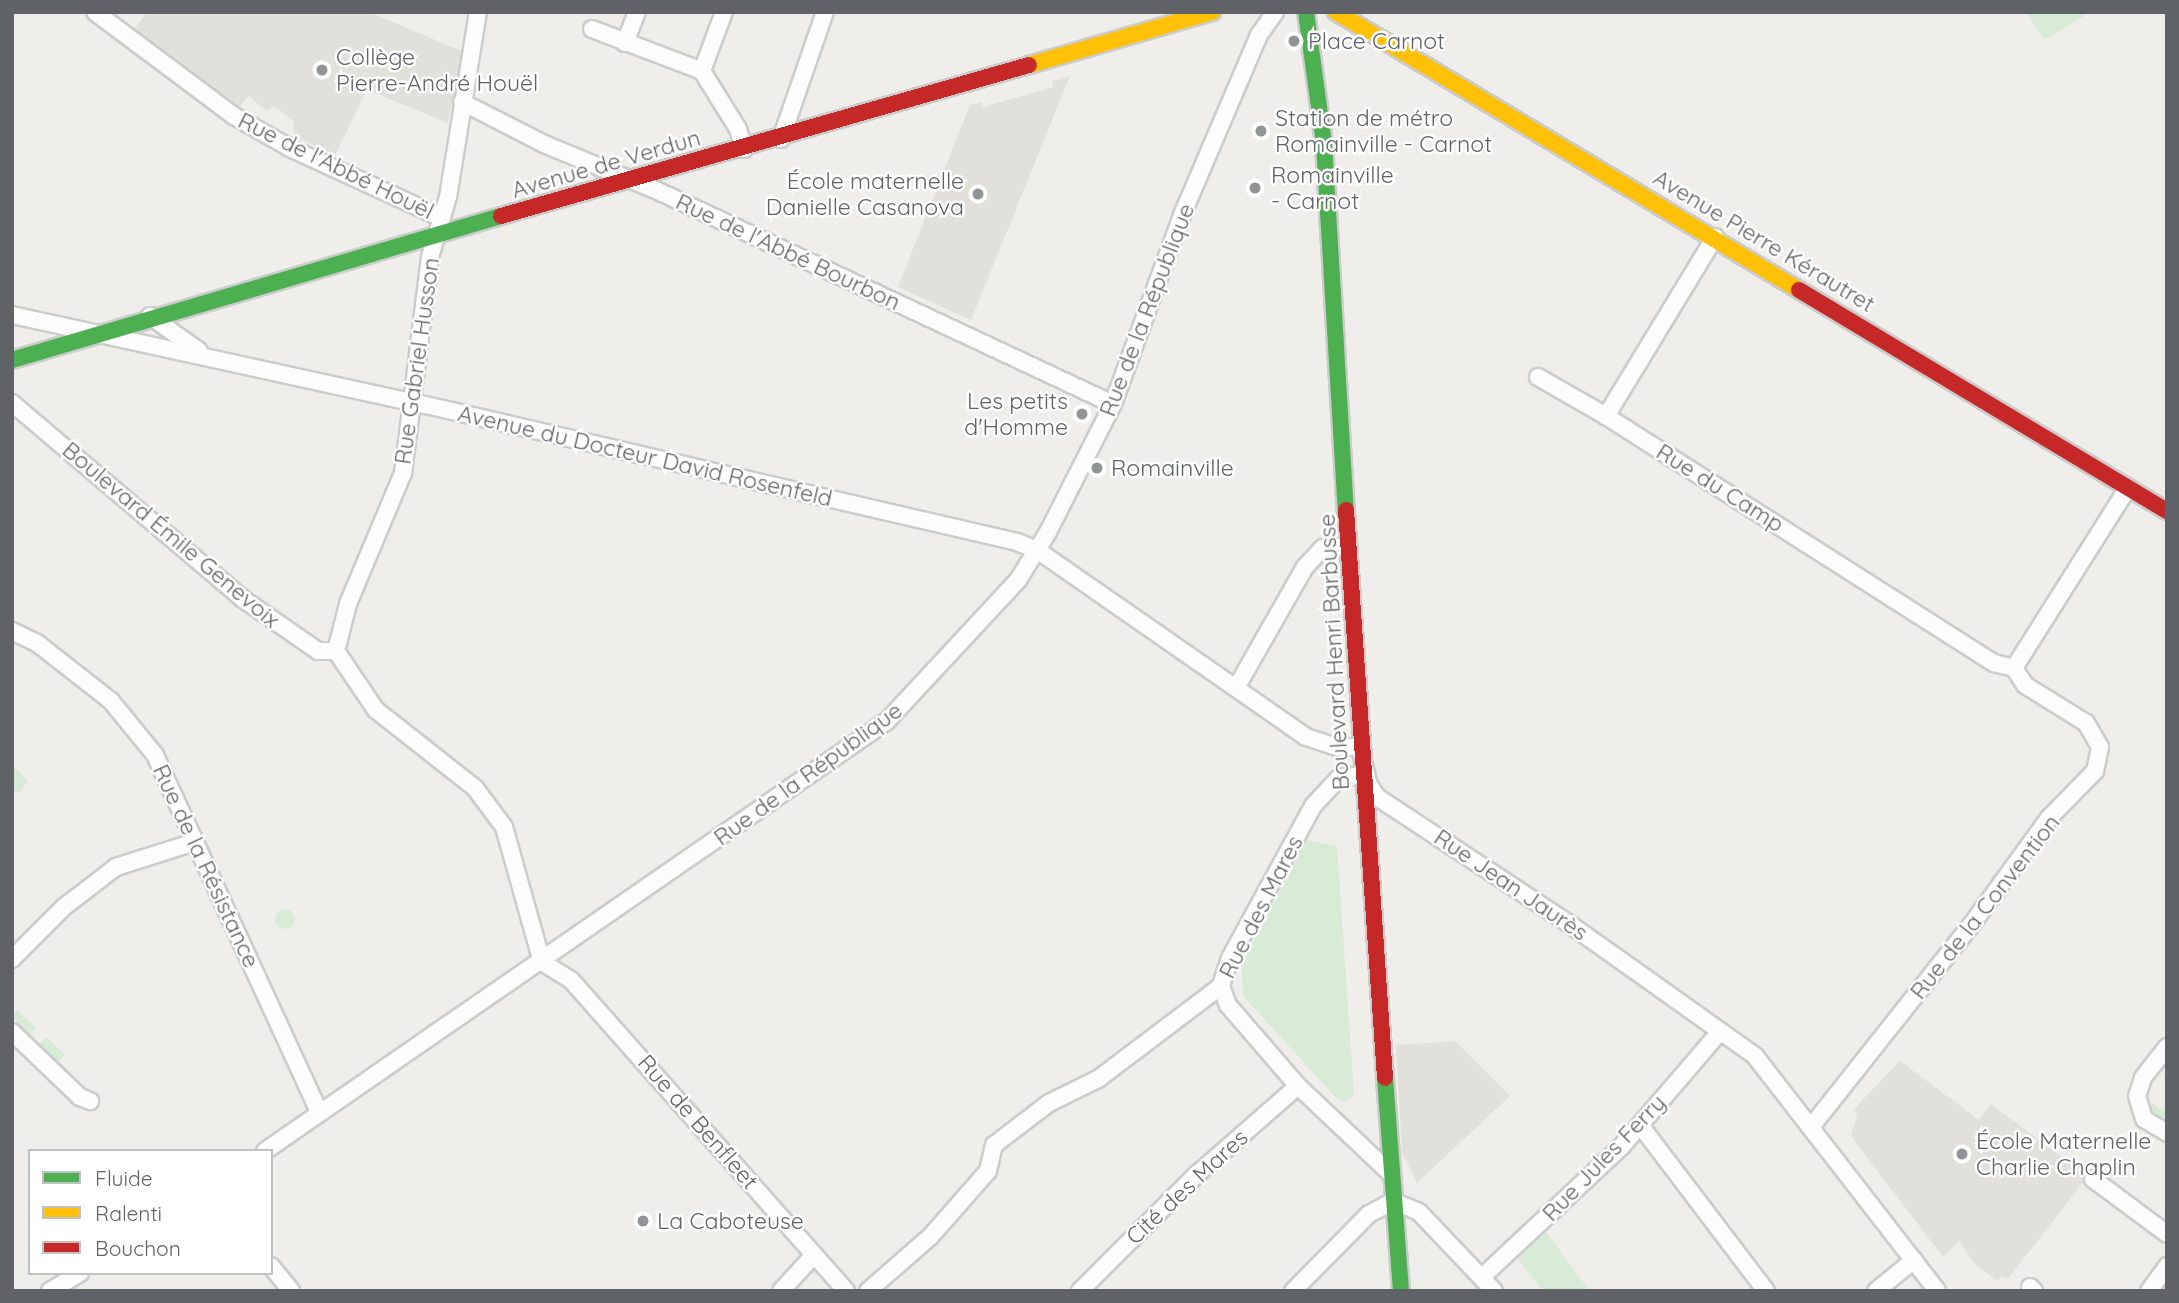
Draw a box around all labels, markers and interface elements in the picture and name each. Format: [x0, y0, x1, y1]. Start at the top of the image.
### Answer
place label: Place Carnot [1308, 27, 1445, 55]
marker: Place Carnot [1286, 33, 1302, 49]
place label: Collège Pierre-André Houël [336, 43, 538, 97]
marker: Collège Pierre-André Houël [314, 62, 330, 78]
place label: Station de métro Romainville - Carnot [1275, 104, 1492, 158]
street label: Rue de l'Abbé Houël [234, 107, 438, 225]
marker: Station de métro Romainville - Carnot [1253, 123, 1269, 139]
street label: Avenue de Verdun [508, 124, 704, 204]
place label: Romainville - Carnot [1271, 161, 1394, 215]
street label: Avenue Pierre Kérautret [1648, 164, 1880, 318]
place label: École maternelle Danielle Casanova [766, 167, 964, 221]
marker: Romainville - Carnot [1245, 178, 1265, 198]
marker: École maternelle Danielle Casanova [970, 186, 986, 202]
street label: Rue de l'Abbé Bourbon [671, 188, 905, 316]
street label: Rue de la République [1094, 200, 1200, 420]
street label: Rue Gabriel Husson [389, 256, 445, 466]
place label: Les petits d'Homme [964, 387, 1068, 441]
street label: Avenue du Docteur David Rosenfeld [455, 399, 835, 513]
marker: Les petits d'Homme [1074, 406, 1090, 422]
street label: Boulevard Émile Genevoix [57, 436, 285, 634]
street label: Rue du Camp [1651, 438, 1789, 538]
place label: Romainville [1111, 454, 1234, 482]
marker: Romainville [1089, 460, 1105, 476]
street label: Boulevard Henri Barbusse [1313, 513, 1355, 791]
street label: Rue de la République [709, 696, 907, 852]
street label: Rue de la Résistance [147, 760, 265, 972]
street label: Rue de la Convention [1904, 809, 2066, 1005]
street label: Rue Jean Jaurès [1429, 823, 1593, 947]
street label: Rue des Mares [1213, 831, 1309, 983]
street label: Rue de Benfleet [632, 1049, 764, 1195]
street label: Rue Jules Ferry [1537, 1089, 1671, 1227]
street label: Cité des Mares [1121, 1124, 1253, 1250]
place label: École Maternelle Charlie Chaplin [1976, 1127, 2151, 1181]
marker: École Maternelle Charlie Chaplin [1954, 1146, 1970, 1162]
legend [28, 1149, 273, 1275]
text: Fluide [95, 1165, 153, 1191]
text: Ralenti [95, 1200, 162, 1226]
place label: La Caboteuse [657, 1207, 804, 1235]
marker: La Caboteuse [635, 1213, 651, 1229]
text: Bouchon [95, 1235, 181, 1261]

